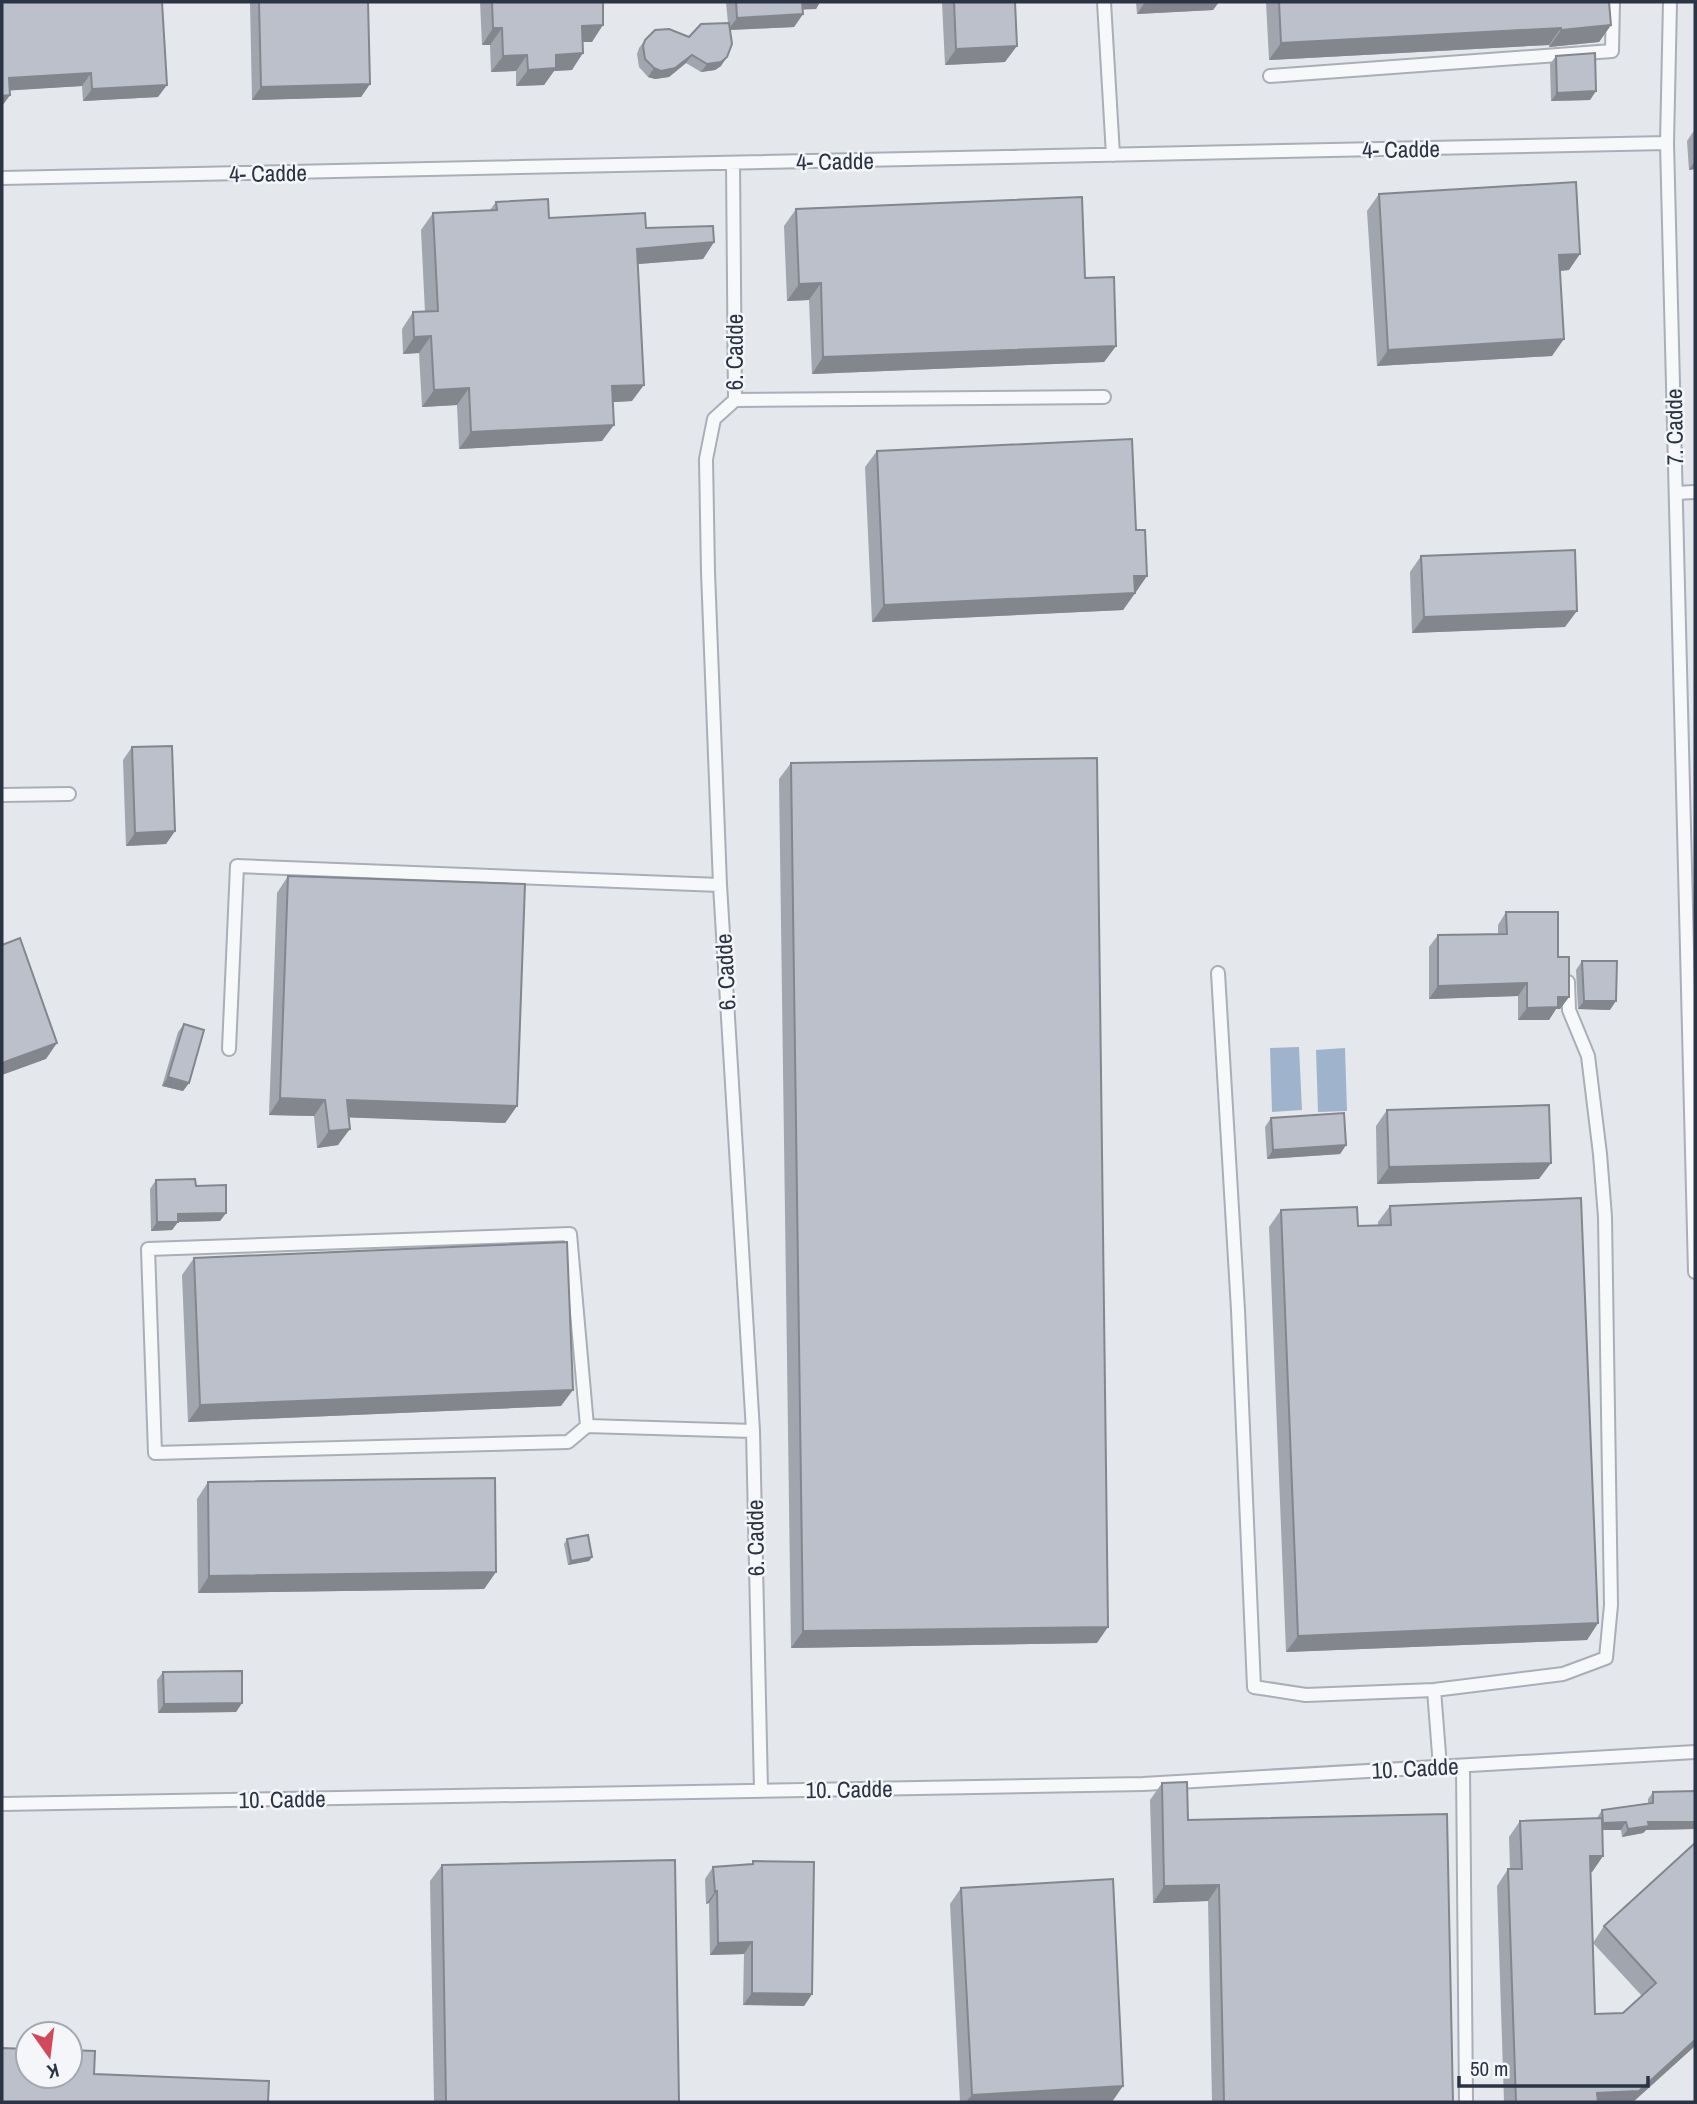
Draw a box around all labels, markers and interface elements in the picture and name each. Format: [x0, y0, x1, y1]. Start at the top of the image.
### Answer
street label: 4- Cadde [1362, 133, 1440, 165]
street label: 4- Cadde [796, 145, 874, 177]
street label: 4- Cadde [229, 157, 307, 189]
street label: 6. Cadde [719, 314, 750, 390]
street label: 7. Cadde [1658, 388, 1690, 466]
street label: 6. Cadde [708, 933, 742, 1011]
street label: 6. Cadde [739, 1499, 771, 1577]
street label: 10. Cadde [1371, 1750, 1459, 1786]
street label: 10. Cadde [805, 1773, 893, 1805]
street label: 10. Cadde [238, 1783, 326, 1815]
north arrow [14, 2020, 84, 2090]
scale bar [1459, 2044, 1648, 2088]
text: 50 m [1470, 2054, 1508, 2083]
text: K [44, 2058, 62, 2086]

